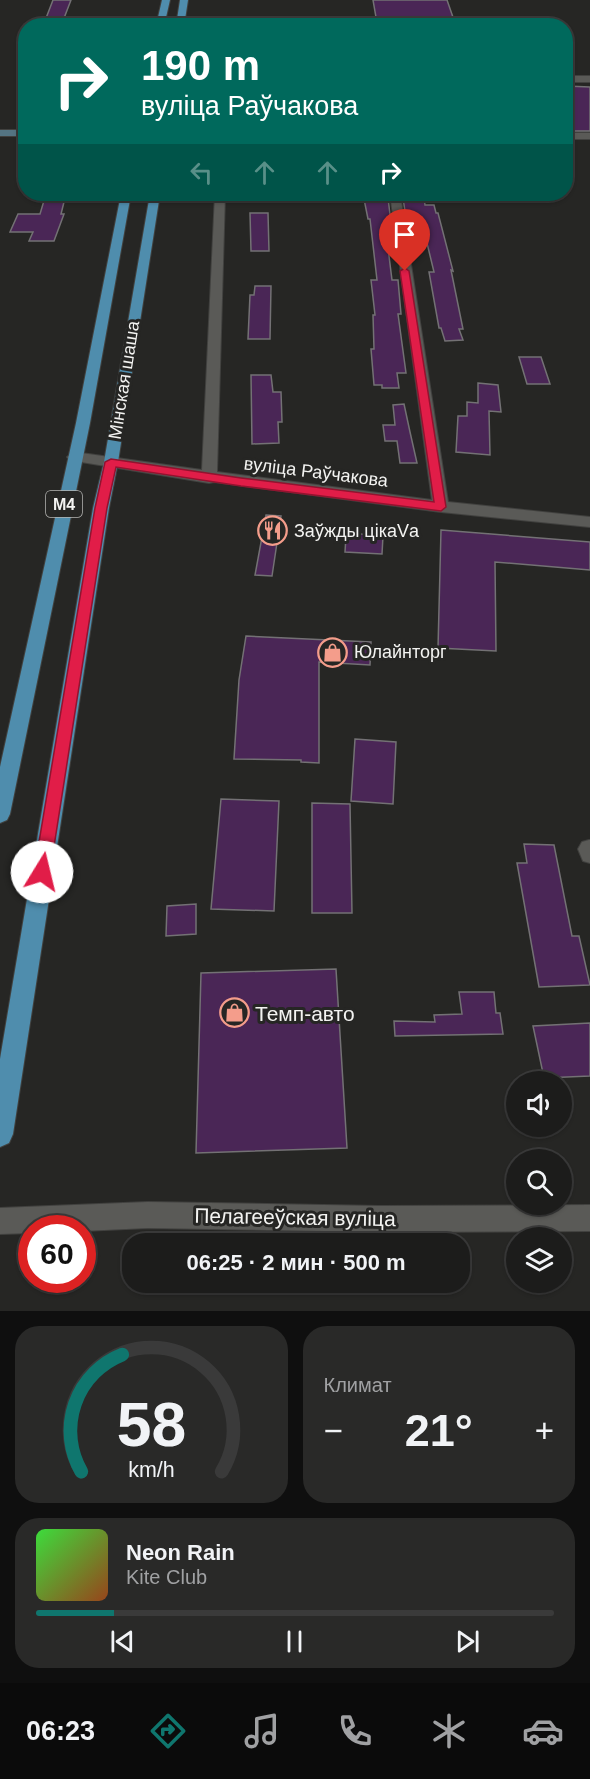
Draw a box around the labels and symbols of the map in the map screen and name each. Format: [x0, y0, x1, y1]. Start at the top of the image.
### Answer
pin [379, 209, 430, 271]
street label: Мінская шаша [105, 318, 143, 441]
street label: вуліца Раўчакова [243, 453, 390, 491]
road number: М4 [46, 491, 82, 517]
restaurant icon: Заўжды цікаVа [257, 515, 289, 547]
place label: Заўжды цікаVа [294, 521, 420, 541]
shop icon: Юлайнторг [317, 636, 349, 668]
place label: Юлайнторг [354, 642, 447, 662]
position arrow [10, 840, 74, 904]
shop icon: Темп-авто [218, 997, 250, 1029]
place label: Темп-авто [255, 1002, 355, 1025]
street label: Пелагееўская вуліца [194, 1204, 396, 1230]
speed limit sign: 60 [18, 1215, 96, 1293]

